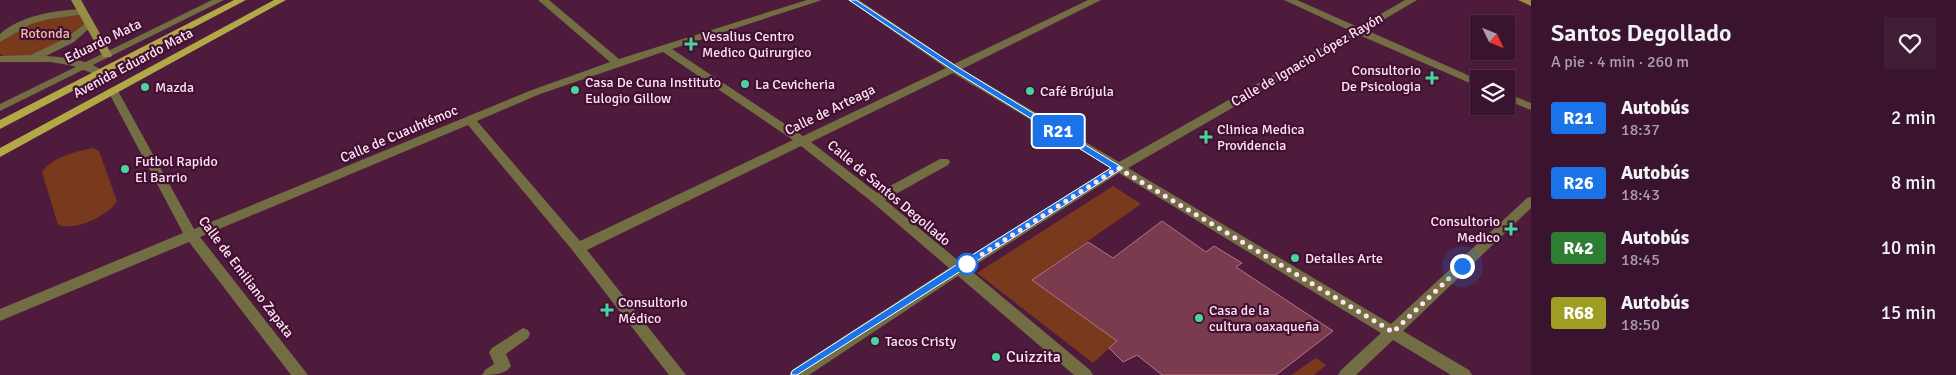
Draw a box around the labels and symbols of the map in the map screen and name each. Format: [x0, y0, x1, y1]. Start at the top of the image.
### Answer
street label: Calle de Ignacio López Rayón [1228, 9, 1386, 111]
street label: Eduardo Mata [62, 15, 144, 67]
north arrow [1470, 15, 1515, 60]
street label: Avenida Eduardo Mata [70, 24, 196, 102]
park label: Rotonda [20, 25, 70, 42]
place label: Vesalius Centro Medico Quirurgico [702, 28, 812, 61]
marker: Vesalius Centro Medico Quirurgico [684, 37, 698, 51]
place label: Consultorio De Psicologia [1341, 62, 1421, 95]
marker: Consultorio De Psicologia [1425, 71, 1439, 85]
place label: Casa De Cuna Instituto Eulogio Gillow [585, 74, 721, 107]
place label: La Cevicheria [755, 76, 835, 93]
marker: La Cevicheria [739, 78, 751, 90]
place label: Mazda [155, 79, 194, 96]
marker: Mazda [139, 81, 151, 93]
street label: Calle de Arteaga [782, 81, 878, 139]
place label: Café Brújula [1040, 83, 1114, 100]
marker: Casa De Cuna Instituto Eulogio Gillow [569, 84, 581, 96]
marker: Café Brújula [1024, 85, 1036, 97]
street label: Calle de Cuauhtémoc [338, 101, 461, 166]
line badge: R21 [1029, 115, 1087, 147]
place label: Clinica Medica Providencia [1217, 121, 1305, 154]
marker: Clinica Medica Providencia [1199, 130, 1213, 144]
street label: Calle de Santos Degollado [824, 137, 954, 249]
place label: Futbol Rapido El Barrio [135, 153, 218, 186]
marker: Futbol Rapido El Barrio [119, 163, 131, 175]
street label: Calle de Emiliano Zapata [195, 213, 297, 341]
place label: Consultorio Medico [1431, 213, 1500, 246]
marker: Consultorio Medico [1504, 222, 1518, 236]
place label: Detalles Arte [1305, 250, 1383, 267]
marker: Detalles Arte [1289, 252, 1301, 264]
unlabelled marker [956, 253, 978, 275]
your location [1450, 254, 1475, 279]
place label: Consultorio Médico [618, 294, 687, 327]
place label: Casa de la cultura oaxaqueña [1209, 302, 1319, 335]
marker: Consultorio Médico [600, 303, 614, 317]
marker: Casa de la cultura oaxaqueña [1193, 312, 1205, 324]
place label: Tacos Cristy [885, 333, 957, 350]
marker: Tacos Cristy [869, 335, 881, 347]
place label: Cuizzita [1006, 347, 1061, 367]
marker: Cuizzita [990, 351, 1002, 363]

